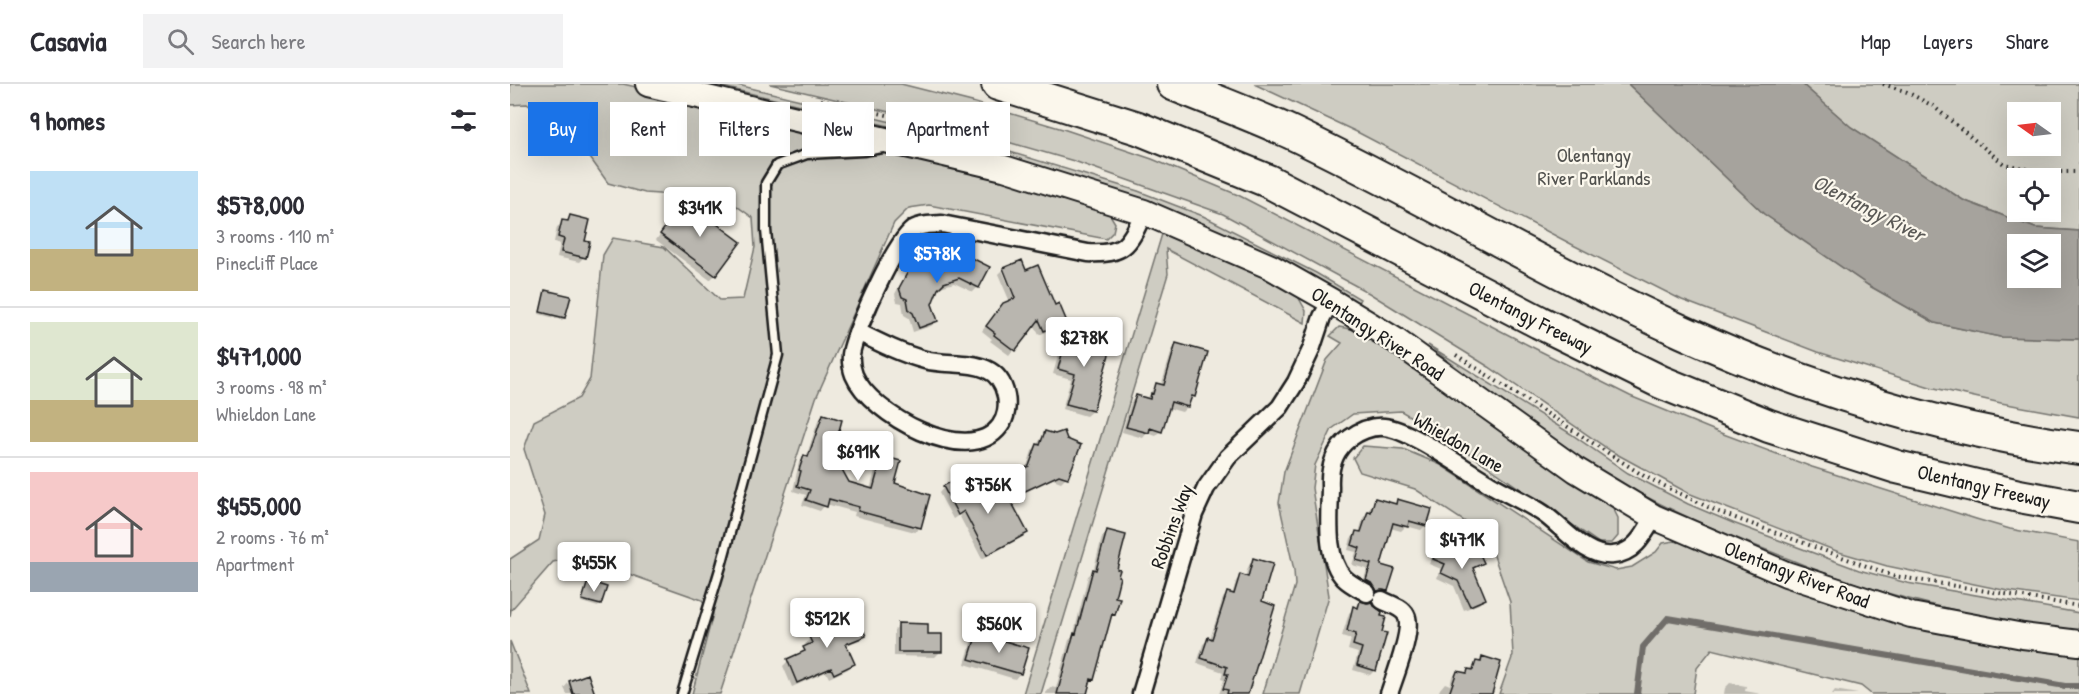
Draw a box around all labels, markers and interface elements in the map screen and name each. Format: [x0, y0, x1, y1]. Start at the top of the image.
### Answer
search box [143, 14, 563, 68]
text: Casavia [30, 22, 107, 60]
icon: search [164, 25, 197, 58]
text: Search here [212, 26, 306, 56]
text: Map [1861, 27, 1890, 56]
text: Layers [1923, 27, 1973, 56]
text: Share [2006, 27, 2049, 56]
chip: Buy [528, 102, 598, 156]
chip: Rent [610, 102, 687, 156]
chip: Filters [699, 102, 790, 156]
chip: New [802, 102, 874, 156]
chip: Apartment [886, 102, 1010, 156]
north arrow [2007, 102, 2061, 156]
map controls [2007, 102, 2061, 288]
text: 9 homes [30, 103, 105, 138]
icon: filters [447, 104, 480, 137]
park label: Olentangy River Parklands [1538, 141, 1651, 191]
water label: Olentangy River [1808, 167, 1933, 250]
button: locate [2007, 168, 2061, 222]
text: $578,000 [216, 187, 305, 222]
pin: $341K [658, 187, 742, 238]
text: $341K [678, 193, 722, 220]
icon: home [78, 195, 150, 267]
text: 3 rooms · 110 m² [216, 222, 334, 249]
pin: $578K [895, 233, 979, 284]
button: layers [2007, 234, 2061, 288]
text: $578K [913, 239, 961, 266]
text: Pinecliff Place [216, 249, 318, 276]
street label: Olentangy Freeway [1464, 274, 1598, 360]
street label: Olentangy River Road [1306, 280, 1450, 386]
pin: $278K [1042, 317, 1126, 368]
text: $278K [1060, 323, 1108, 350]
text: $471,000 [216, 338, 301, 373]
icon: home [78, 346, 150, 418]
text: 3 rooms · 98 m² [216, 373, 327, 400]
text: Whieldon Lane [216, 400, 316, 427]
street label: Whieldon Lane [1409, 405, 1509, 479]
pin: $691K [816, 431, 900, 482]
text: $691K [836, 437, 880, 464]
street label: Olentangy Freeway [1915, 458, 2053, 514]
pin: $756K [946, 464, 1030, 515]
text: $756K [965, 470, 1011, 497]
street label: Robbins Way [1143, 480, 1199, 572]
text: $455,000 [216, 488, 301, 523]
icon: home [78, 496, 150, 568]
pin: $471K [1420, 519, 1504, 570]
text: 2 rooms · 76 m² [216, 523, 329, 550]
text: $471K [1439, 525, 1485, 552]
street label: Olentangy River Road [1720, 534, 1874, 614]
pin: $455K [552, 542, 636, 593]
text: $455K [571, 548, 617, 575]
text: Apartment [216, 550, 294, 577]
pin: $512K [785, 598, 869, 649]
pin: $560K [957, 603, 1041, 654]
text: $512K [804, 604, 850, 631]
text: $560K [976, 609, 1022, 636]

